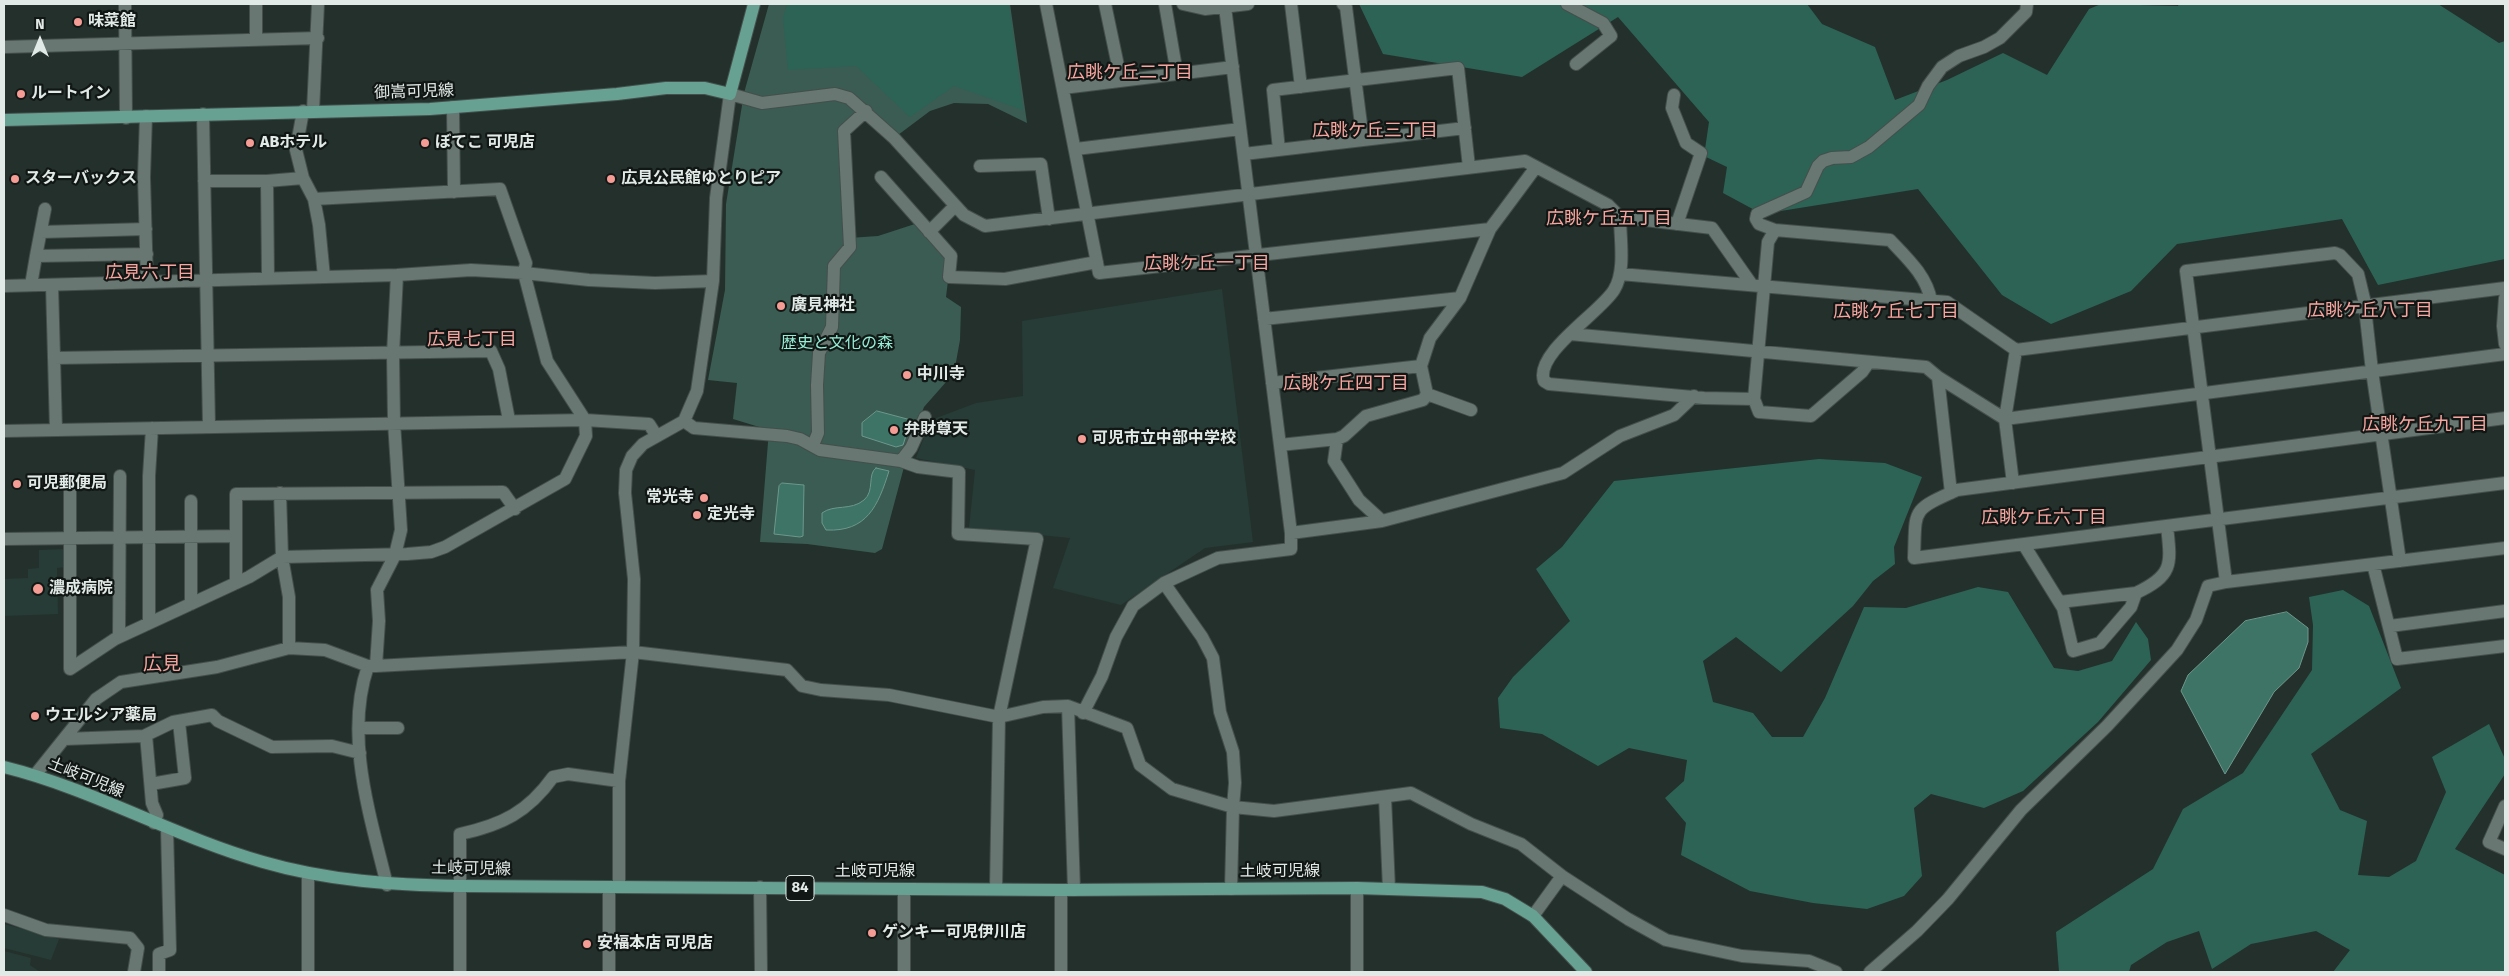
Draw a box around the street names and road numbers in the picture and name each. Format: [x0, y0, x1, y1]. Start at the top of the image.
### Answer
street label: 御嵩可児線 [374, 81, 454, 103]
street label: 土岐可児線 [45, 754, 127, 802]
street label: 土岐可児線 [431, 859, 511, 879]
street label: 土岐可児線 [835, 862, 915, 882]
street label: 土岐可児線 [1240, 862, 1320, 882]
road number: 84 [786, 876, 814, 900]

